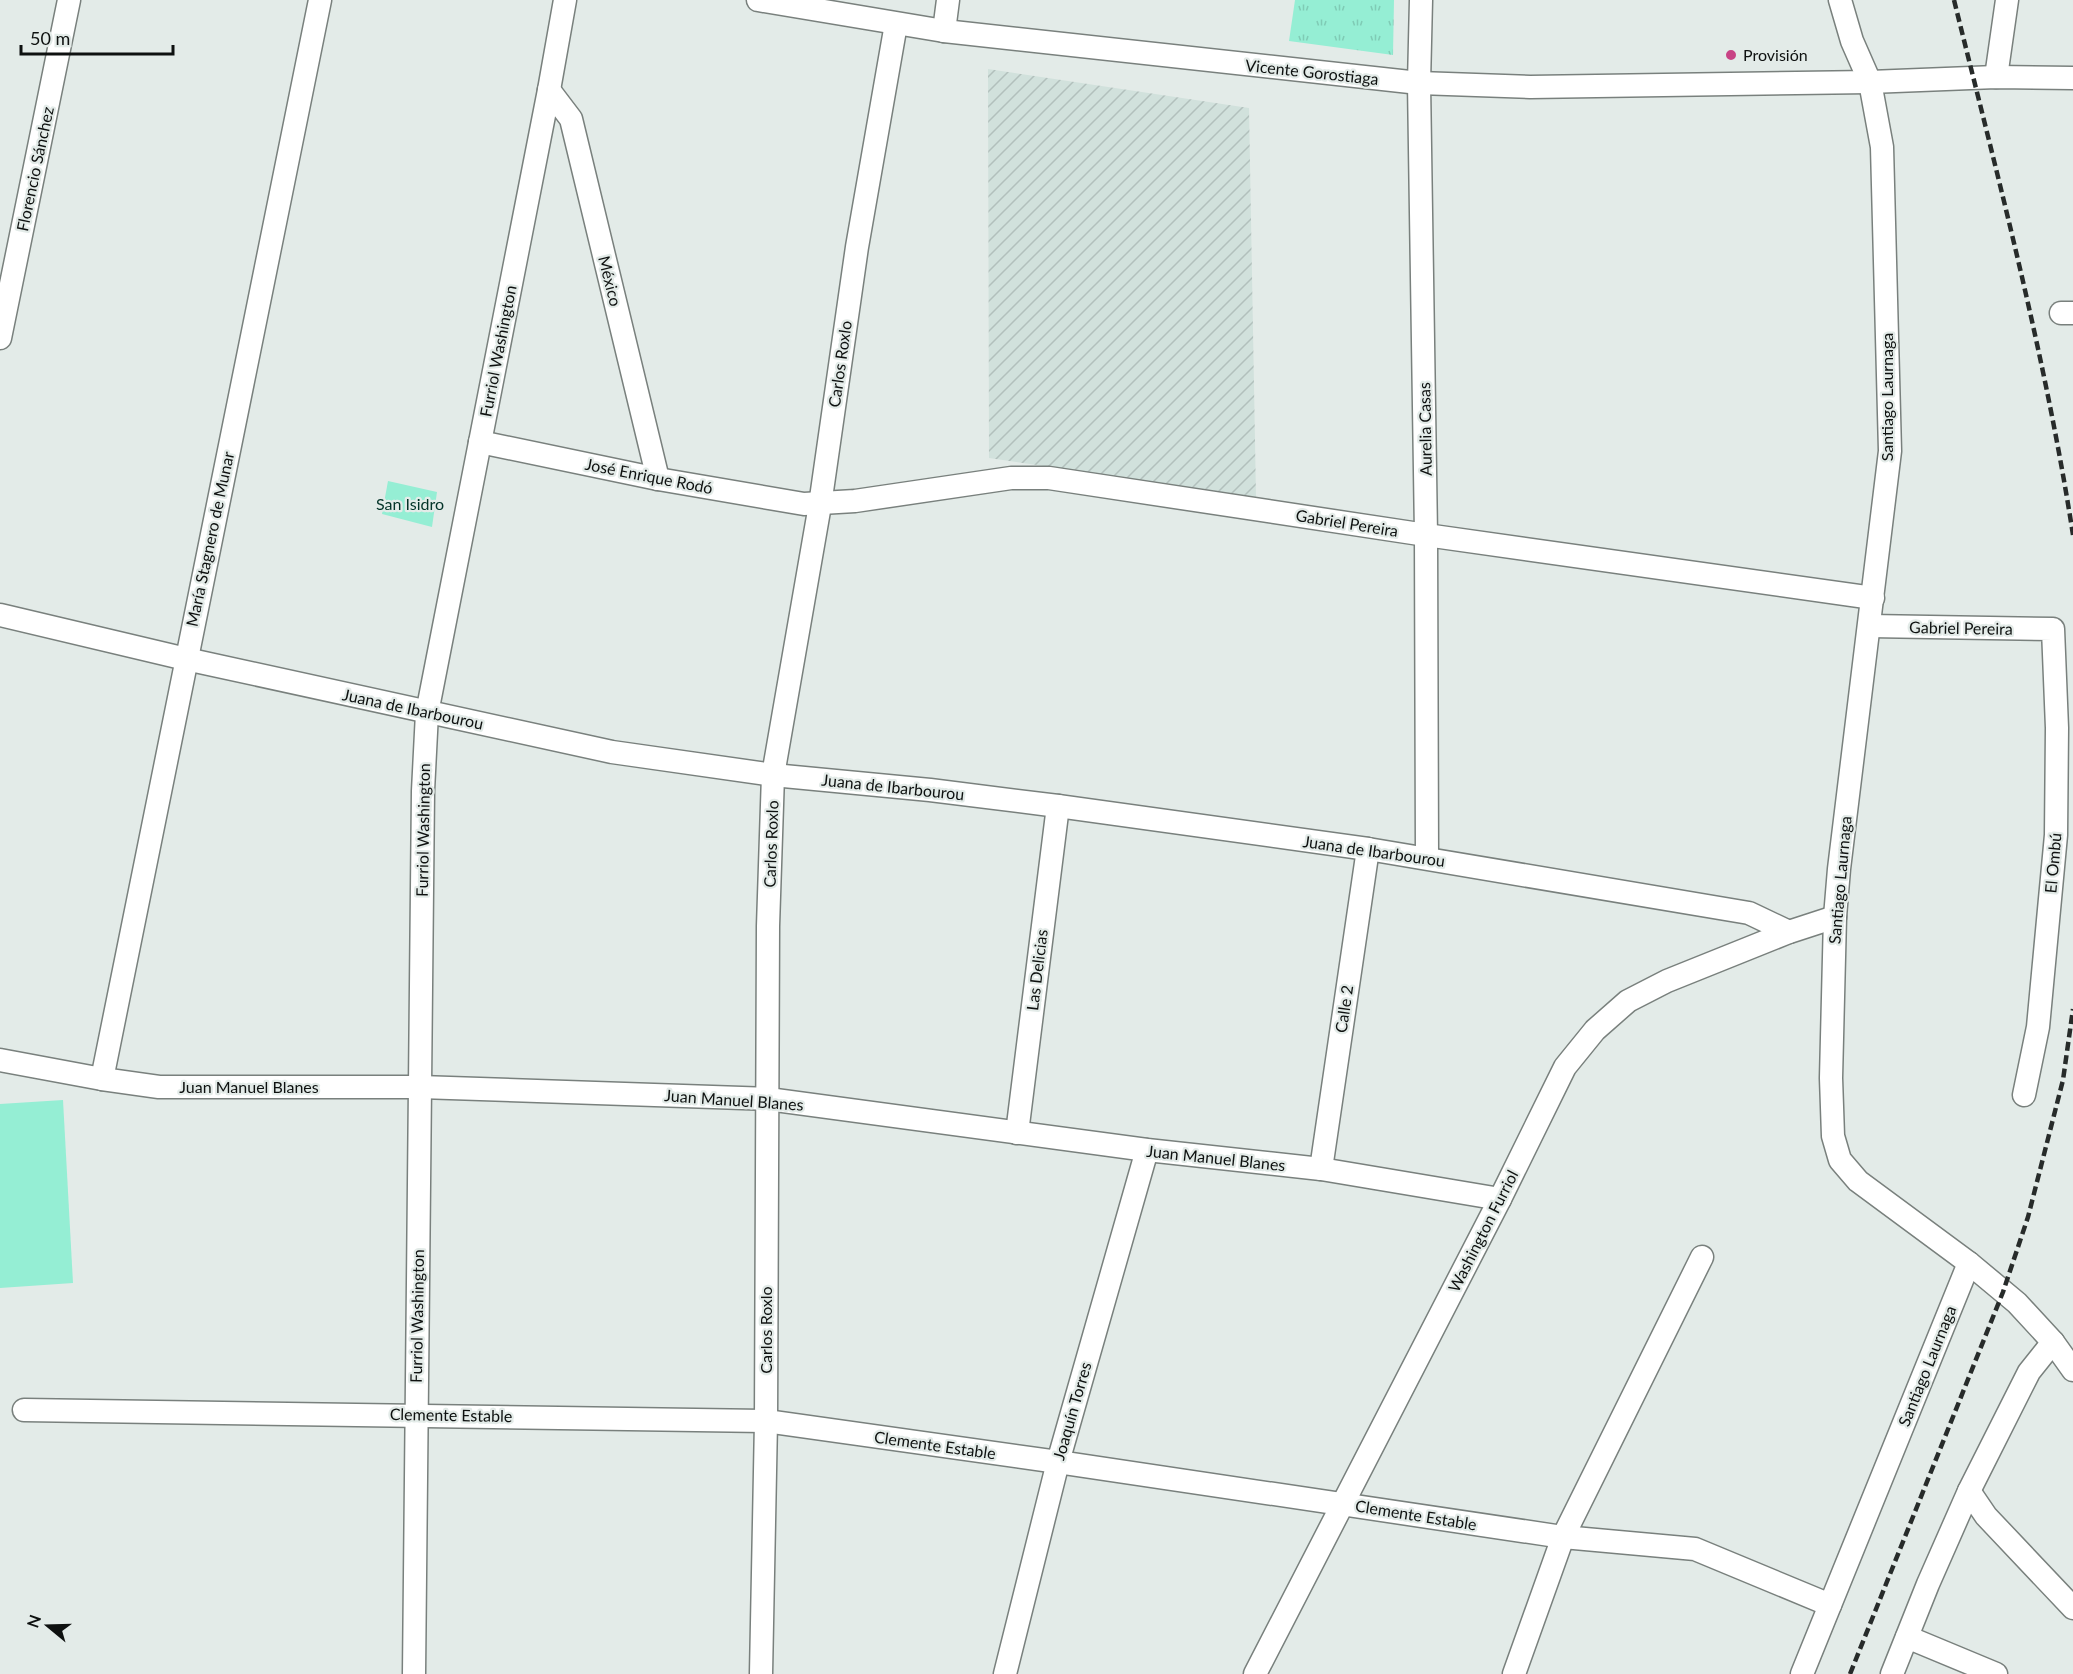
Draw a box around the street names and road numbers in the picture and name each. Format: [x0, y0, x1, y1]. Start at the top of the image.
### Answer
street label: Vicente Gorostiaga [1244, 55, 1380, 88]
street label: Florencio Sánchez [12, 105, 57, 233]
street label: México [595, 254, 626, 308]
street label: Furriol Washington [475, 283, 520, 418]
street label: Carlos Roxlo [824, 319, 855, 409]
street label: Santiago Laurnaga [1877, 333, 1896, 461]
street label: Aurelia Casas [1414, 382, 1435, 476]
street label: María Stagnero de Munar [182, 449, 237, 628]
street label: José Enrique Rodó [584, 454, 715, 497]
street label: Gabriel Pereira [1294, 505, 1400, 540]
street label: Gabriel Pereira [1909, 617, 2013, 638]
street label: Juana de Ibarbourou [341, 684, 485, 733]
street label: Furriol Washington [412, 763, 433, 897]
street label: Juana de Ibarbourou [821, 770, 965, 803]
street label: Carlos Roxlo [759, 800, 782, 888]
street label: Santiago Laurnaga [1824, 815, 1855, 945]
street label: Juana de Ibarbourou [1302, 831, 1446, 870]
street label: El Ombú [2040, 832, 2065, 894]
street label: Las Delicias [1022, 928, 1051, 1012]
street label: Calle 2 [1331, 984, 1356, 1034]
street label: Juan Manuel Blanes [179, 1077, 319, 1096]
street label: Juan Manuel Blanes [664, 1085, 804, 1114]
street label: Juan Manuel Blanes [1146, 1141, 1286, 1174]
street label: Washington Furriol [1444, 1167, 1521, 1295]
street label: Furriol Washington [406, 1249, 427, 1383]
street label: Carlos Roxlo [756, 1286, 775, 1374]
street label: Santiago Laurnaga [1894, 1303, 1959, 1429]
street label: Joaquín Torres [1048, 1360, 1095, 1462]
street label: Clemente Estable [390, 1404, 512, 1425]
street label: Clemente Estable [873, 1427, 997, 1462]
street label: Clemente Estable [1354, 1496, 1478, 1533]

